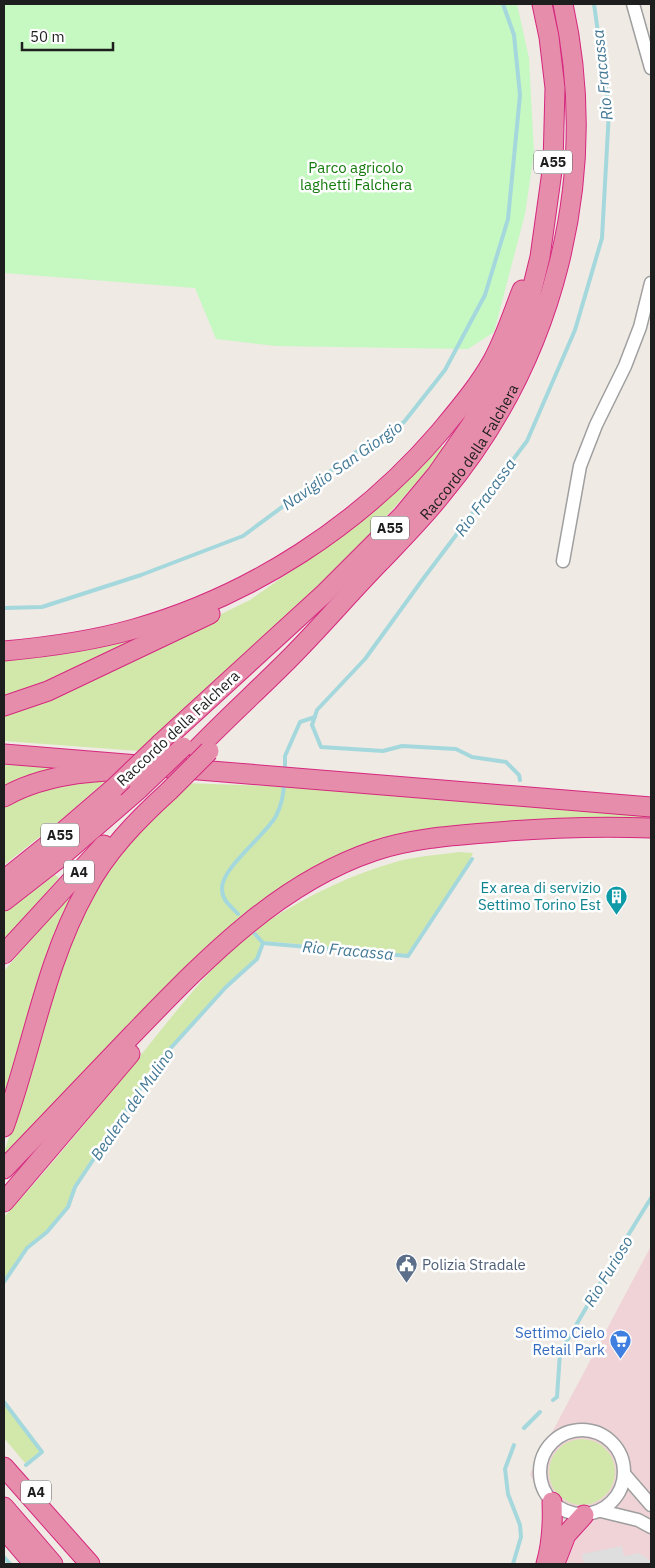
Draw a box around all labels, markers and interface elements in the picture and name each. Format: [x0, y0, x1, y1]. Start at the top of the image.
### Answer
scale bar [22, 20, 114, 52]
text: 50 m [30, 27, 65, 46]
water label: Rio Fracassa [587, 28, 617, 122]
road number: A55 [534, 150, 572, 173]
park label: Parco agricolo laghetti Falchera [300, 158, 412, 194]
street label: Raccordo della Falchera [415, 380, 522, 523]
water label: Naviglio San Giorgio [278, 416, 406, 514]
water label: Rio Fracassa [450, 454, 520, 540]
road number: A55 [371, 516, 409, 540]
street label: Raccordo della Falchera [113, 666, 243, 790]
road number: A55 [41, 824, 79, 846]
road number: A4 [64, 860, 94, 884]
place label: Ex area di servizio Settimo Torino Est [478, 878, 601, 914]
building icon: Ex area di servizio Settimo Torino Est [605, 884, 629, 915]
water label: Rio Fracassa [302, 936, 394, 964]
water label: Bealera del Mulino [86, 1044, 178, 1164]
water label: Rio Furioso [579, 1232, 637, 1310]
public building icon: Polizia Stradale [394, 1252, 418, 1283]
place label: Polizia Stradale [422, 1255, 526, 1274]
place label: Settimo Cielo Retail Park [515, 1323, 605, 1359]
supermarket icon: Settimo Cielo Retail Park [609, 1329, 633, 1360]
road number: A4 [21, 1480, 51, 1504]

